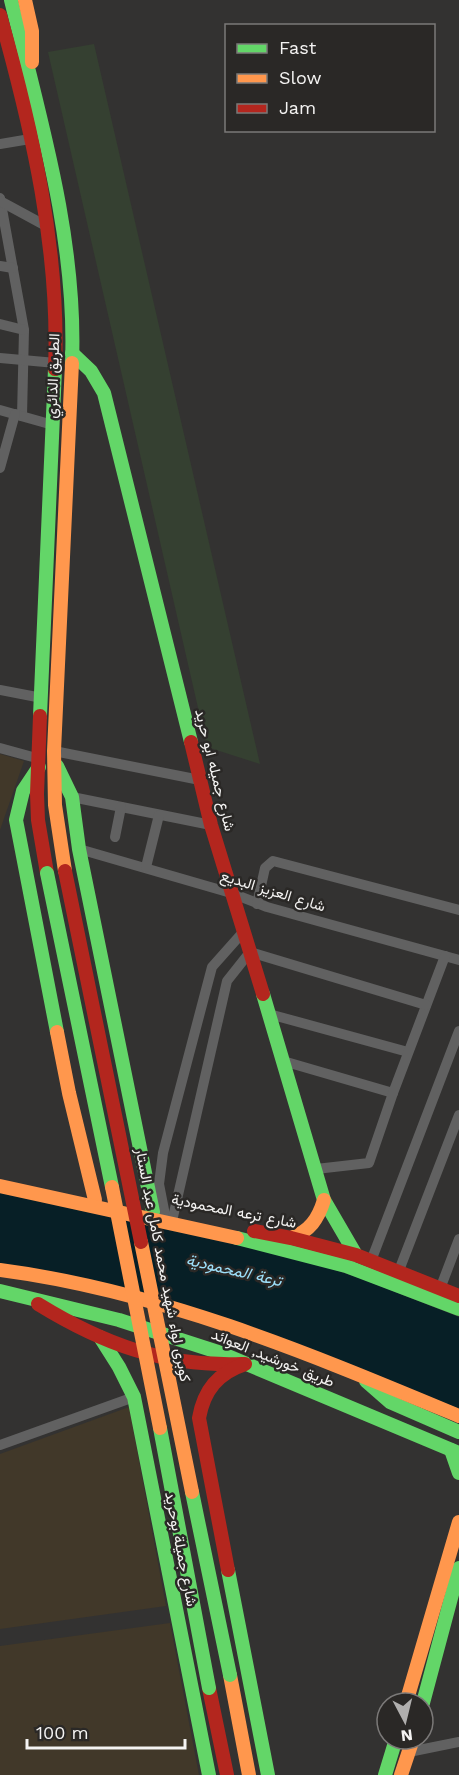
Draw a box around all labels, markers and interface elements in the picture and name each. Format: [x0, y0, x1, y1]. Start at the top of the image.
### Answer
legend [225, 24, 435, 132]
text: Fast [279, 37, 317, 58]
text: Slow [279, 67, 322, 88]
text: Jam [279, 97, 316, 118]
street label: الطريق الدائري [43, 333, 67, 419]
street label: شارع جميله ابو حريد [189, 707, 239, 834]
street label: شارع العزيز البديع [218, 866, 328, 918]
street label: كوبرى لواء شهيد محمد كامل عبد الستار [130, 1146, 195, 1384]
street label: شارع ترعه المحمودية [170, 1190, 298, 1234]
water label: ترعة المحمودية [184, 1250, 286, 1292]
street label: طريق خورشيد, العوائد [208, 1325, 337, 1392]
street label: شارع جميلة بوحريد [159, 1490, 201, 1609]
north arrow [375, 1691, 435, 1751]
scale bar [27, 1712, 184, 1750]
text: 100 m [36, 1722, 89, 1743]
text: N [400, 1725, 414, 1746]

